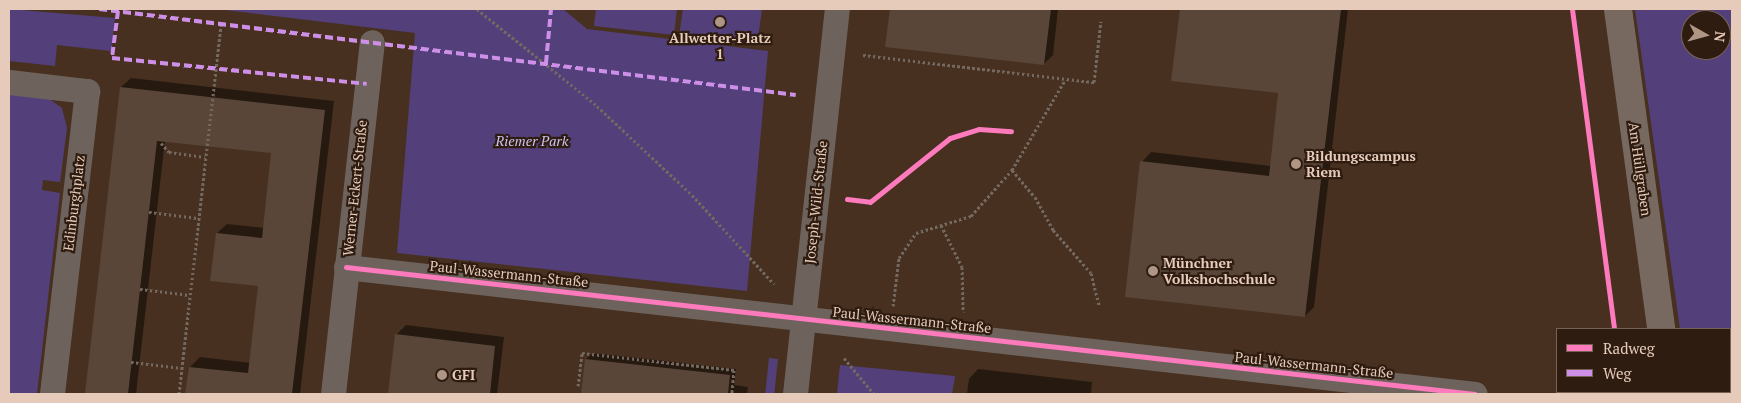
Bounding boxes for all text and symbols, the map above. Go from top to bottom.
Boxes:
north arrow [1681,10,1731,60]
marker: Allwetter-Platz 1 [714,16,726,28]
place label: Allwetter-Platz 1 [669,30,771,62]
text: N [1710,30,1730,43]
street label: Werner-Eckert-Straße [340,119,370,257]
street label: Am Hüllgraben [1625,121,1655,217]
park label: Riemer Park [496,133,568,149]
street label: Joseph-Wild-Straße [801,140,831,264]
place label: Bildungscampus Riem [1306,148,1416,180]
street label: Edinburghplatz [60,154,88,252]
marker: Bildungscampus Riem [1290,158,1302,170]
place label: Münchner Volkshochschule [1163,255,1275,288]
street label: Paul-Wassermann-Straße [429,257,589,291]
marker: Münchner Volkshochschule [1147,265,1159,277]
street label: Paul-Wassermann-Straße [832,303,992,337]
legend [1556,328,1731,393]
text: Radweg [1603,338,1655,358]
street label: Paul-Wassermann-Straße [1234,348,1394,382]
text: Weg [1603,363,1631,383]
place label: GFI [452,367,475,383]
marker: GFI [436,369,448,381]

